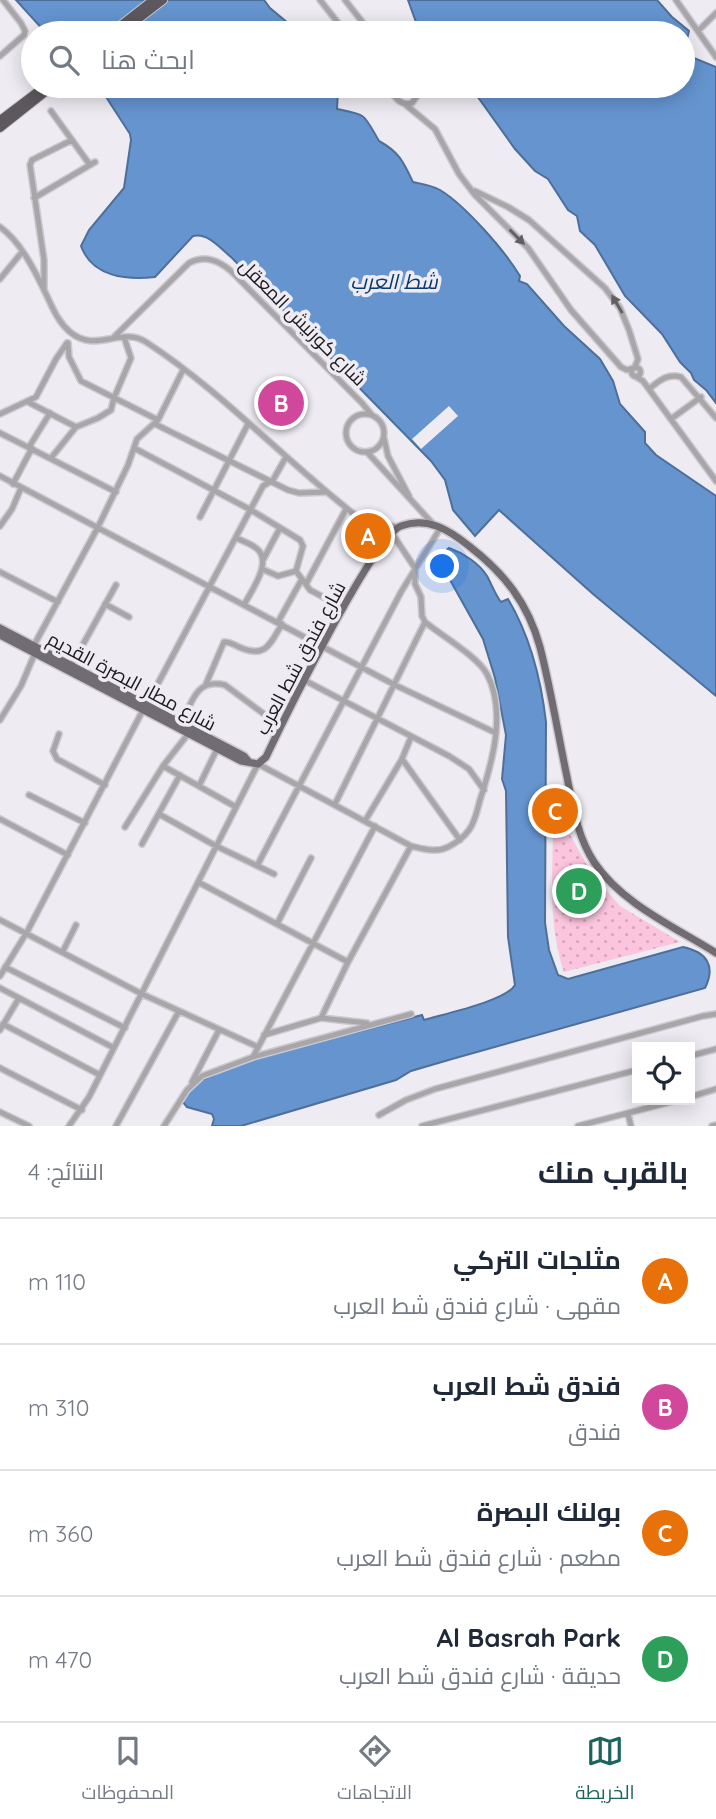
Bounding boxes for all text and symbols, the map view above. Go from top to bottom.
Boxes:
search box [21,21,695,98]
icon: search [45,41,83,79]
text: ابحث هنا [101,43,195,76]
one-way arrow [508,228,525,245]
street label: شارع كورنيش المعقل [233,253,372,392]
water label: شط العرب [350,268,438,294]
one-way arrow [611,295,623,314]
pin: B [258,377,304,429]
pin: A [345,510,391,562]
your location [425,549,459,583]
street label: شارع فندق شط العرب [249,577,352,740]
street label: شارع مطار البصرة القديم [42,626,221,737]
pin: C [532,785,578,837]
pin: D [556,865,602,917]
map controls [632,1042,695,1105]
button: locate [632,1042,695,1105]
text: بالقرب منك [538,1153,688,1191]
text: النتائج: 4 [28,1157,104,1186]
text: مثلجات التركي [453,1243,621,1276]
text: 110 m [28,1267,86,1296]
text: A [658,1267,672,1296]
text: مقهى · شارع فندق شط العرب [333,1291,621,1320]
text: فندق شط العرب [433,1369,621,1402]
text: 310 m [28,1393,90,1422]
text: B [657,1393,673,1422]
text: فندق [568,1417,621,1446]
text: بولنك البصرة [477,1495,621,1528]
text: 360 m [28,1519,93,1548]
text: C [658,1519,672,1548]
text: مطعم · شارع فندق شط العرب [336,1543,621,1572]
text: Al Basrah Park [436,1621,621,1654]
text: 470 m [28,1645,92,1674]
text: D [657,1645,673,1674]
text: حديقة · شارع فندق شط العرب [339,1661,621,1690]
tab: المحفوظات [82,1732,174,1810]
tab: الاتجاهات [337,1732,412,1810]
tab: الخريطة [575,1732,635,1810]

